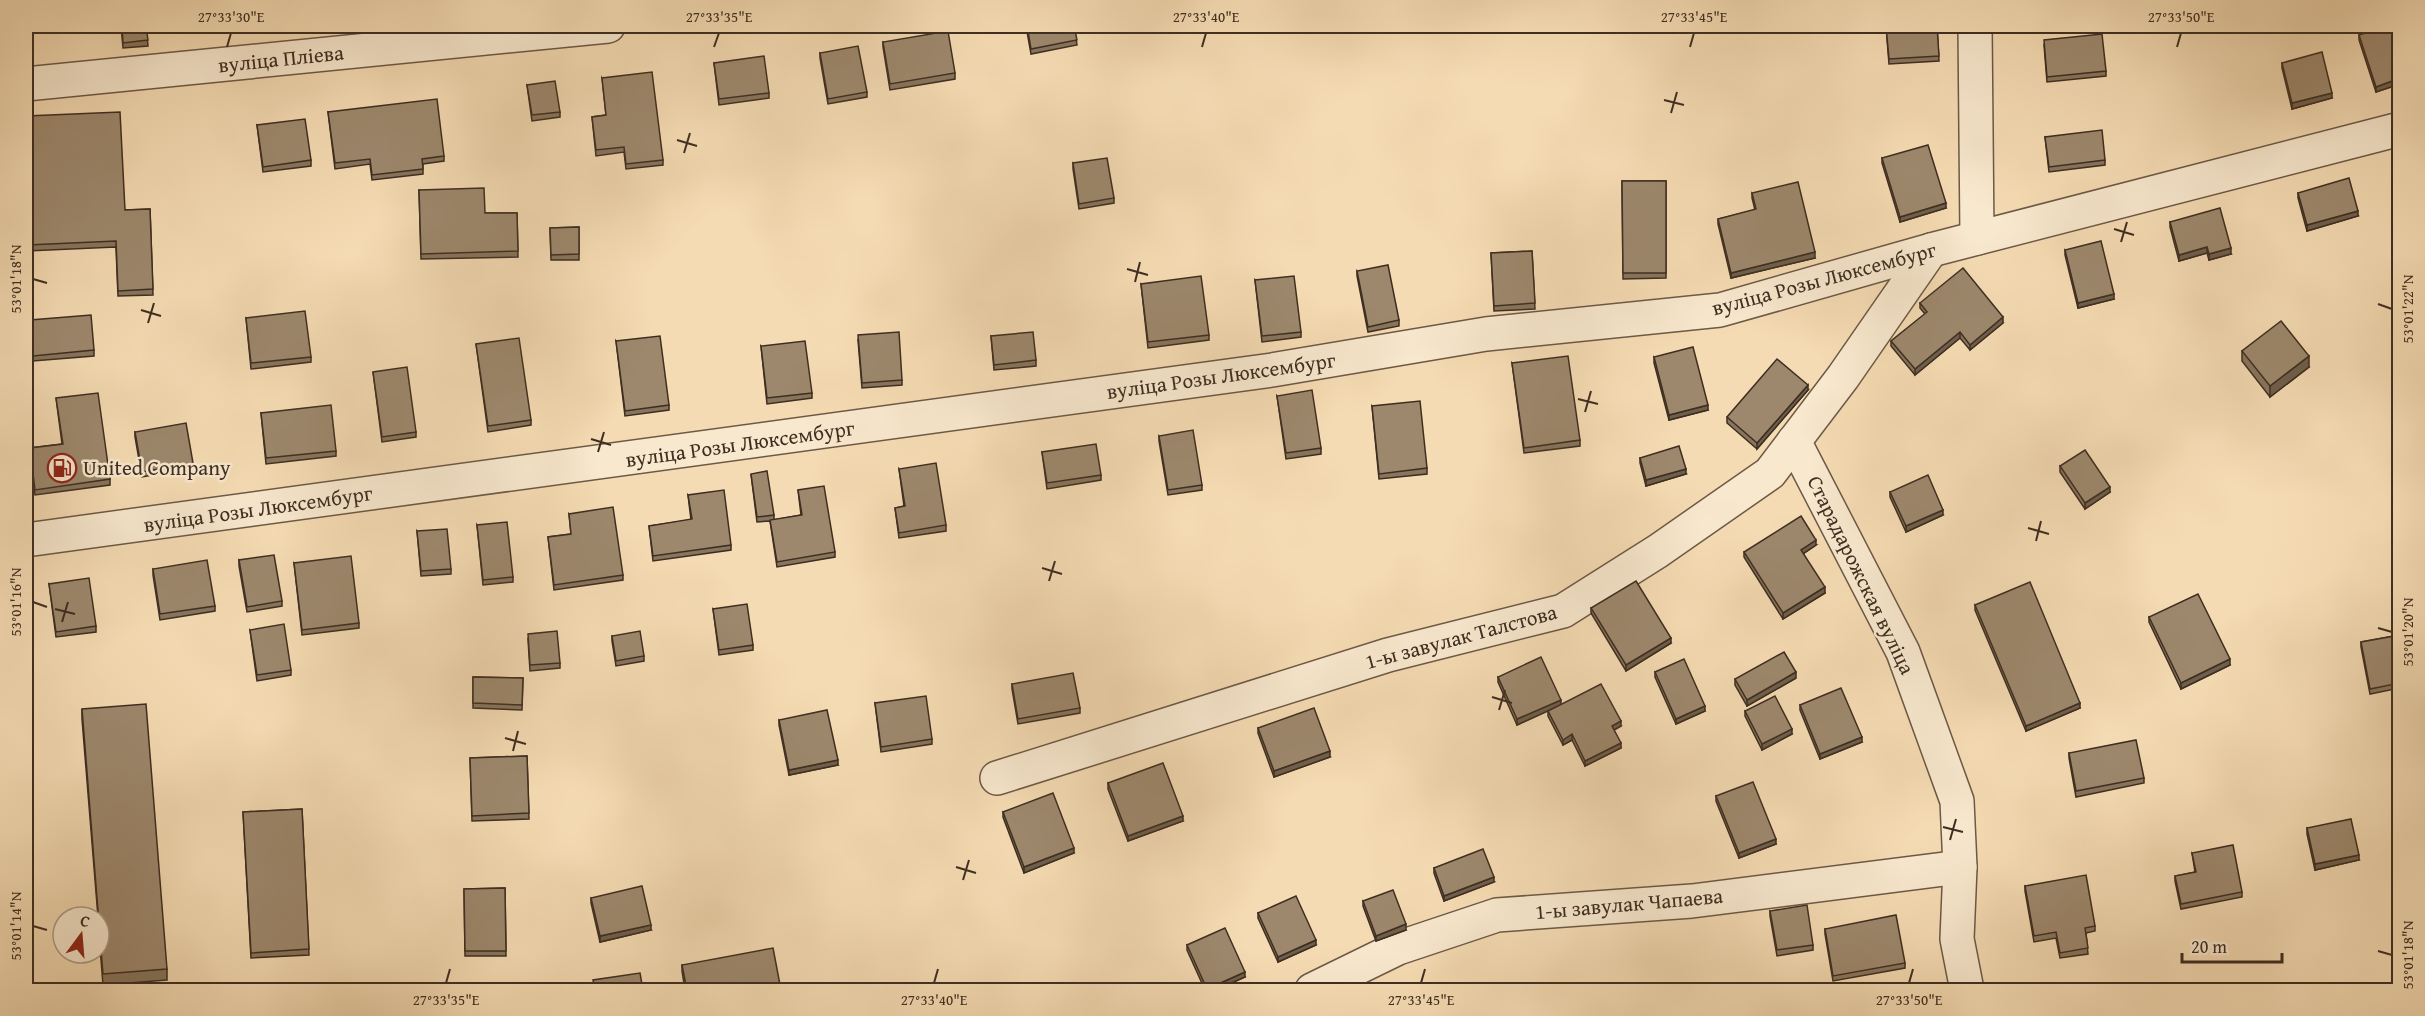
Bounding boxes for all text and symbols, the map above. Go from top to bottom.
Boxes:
text: 27°33'30"E [198,6,265,27]
text: 27°33'35"E [686,6,753,27]
text: 27°33'40"E [1173,6,1240,27]
text: 27°33'45"E [1661,6,1728,27]
text: 27°33'50"E [2148,6,2215,27]
street label: вуліца Пліева [217,36,345,81]
street label: вуліца Розы Люксембург [1708,234,1939,323]
text: 53°01'18"N [5,244,26,313]
text: 53°01'22"N [2397,274,2418,343]
street label: вуліца Розы Люксембург [1105,344,1337,407]
street label: вуліца Розы Люксембург [624,412,856,475]
fuel station icon: United Company [46,452,78,484]
place label: United Company [83,452,231,483]
street label: Старадарожская вуліца [1800,470,1923,679]
street label: вуліца Розы Люксембург [142,477,374,540]
text: 53°01'16"N [5,567,26,636]
street label: 1-ы завулак Талстова [1361,596,1560,677]
text: 53°01'20"N [2397,597,2418,666]
street label: 1-ы завулак Чапаева [1534,880,1724,927]
text: 53°01'14"N [5,891,26,960]
north arrow [51,905,111,965]
text: С [77,908,93,933]
text: 53°01'18"N [2397,920,2418,989]
scale bar [2182,926,2282,964]
text: 20 m [2191,933,2227,960]
text: 27°33'35"E [413,989,480,1010]
text: 27°33'40"E [901,989,968,1010]
text: 27°33'45"E [1388,989,1455,1010]
text: 27°33'50"E [1876,989,1943,1010]

